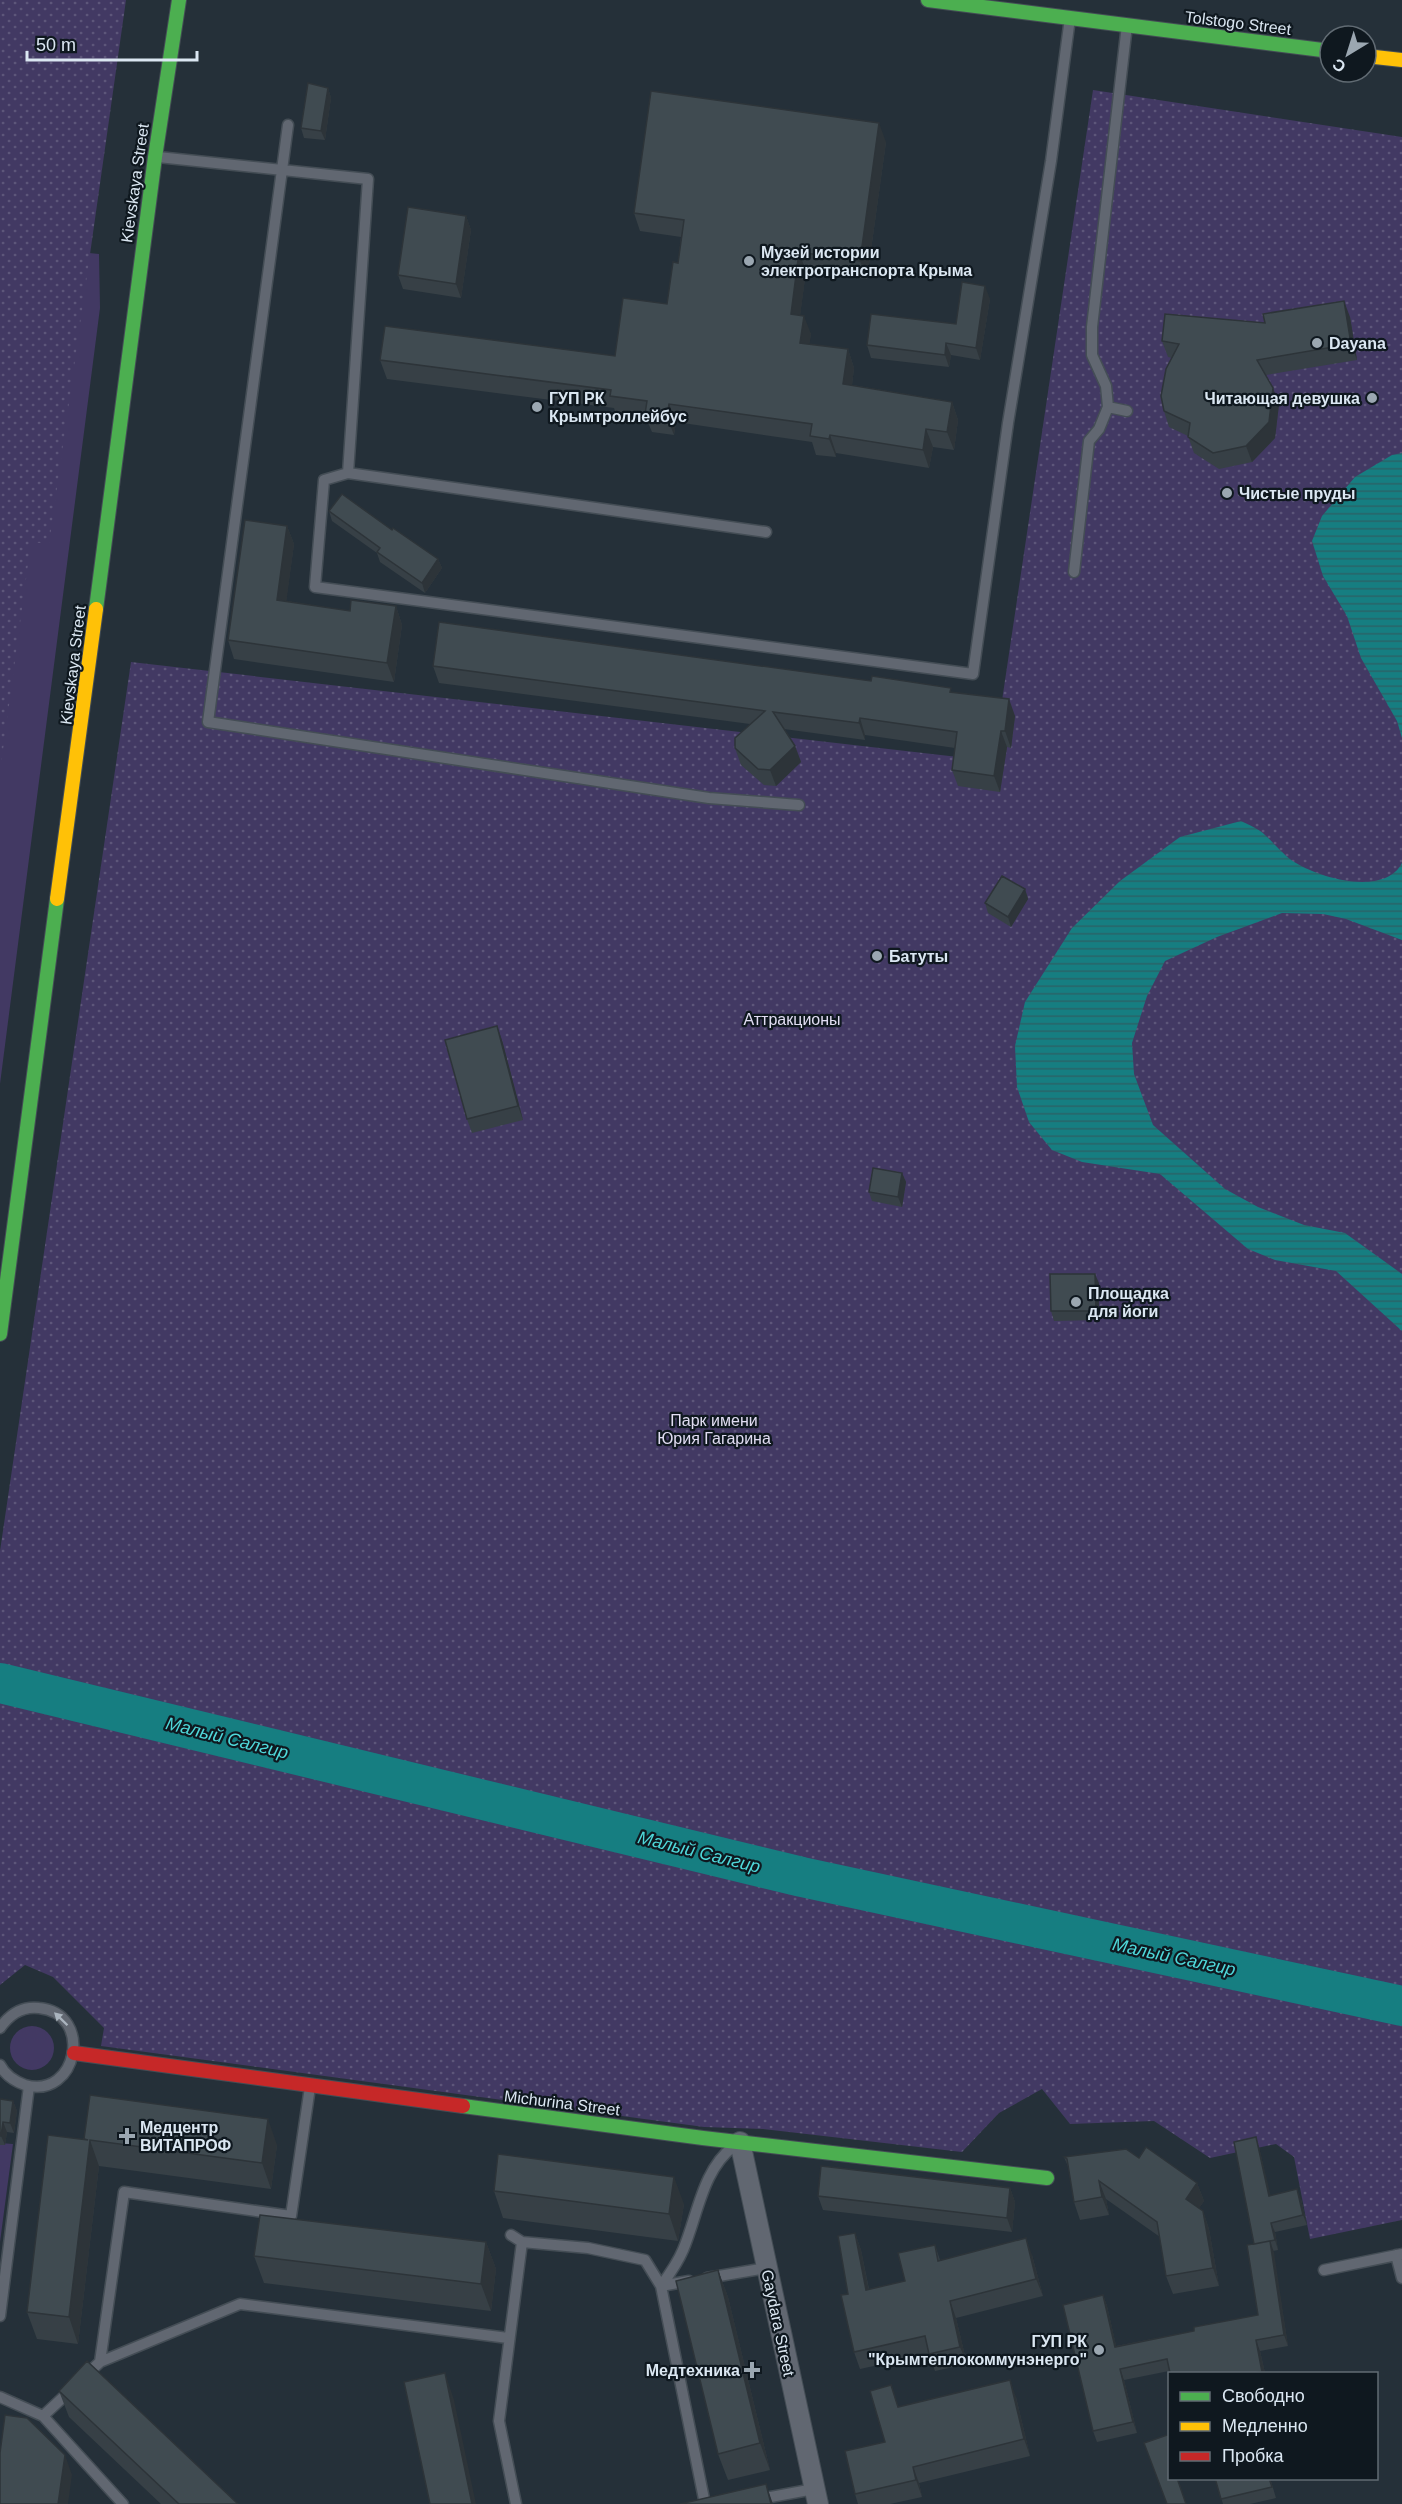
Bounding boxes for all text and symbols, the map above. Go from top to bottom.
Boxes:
street label: Tolstogo Street [1184,8,1293,38]
scale bar [27,24,196,62]
north arrow [1318,24,1378,84]
text: 50 m [36,35,76,55]
text: С [1329,55,1349,76]
street label: Kievskaya Street [118,122,152,244]
place label: Музей истории электротранспорта Крыма [761,244,972,279]
marker: Музей истории электротранспорта Крыма [742,254,756,268]
place label: Dayana [1329,335,1386,352]
marker: Dayana [1310,336,1324,350]
place label: ГУП РК Крымтроллейбус [549,390,687,425]
place label: Читающая девушка [1205,390,1360,407]
marker: Читающая девушка [1365,391,1379,405]
marker: ГУП РК Крымтроллейбус [530,400,544,414]
place label: Чистые пруды [1239,485,1355,502]
marker: Чистые пруды [1220,486,1234,500]
street label: Kievskaya Street [57,604,89,726]
place label: Батуты [889,948,948,965]
marker: Батуты [870,949,884,963]
park label: Аттракционы [743,1011,841,1028]
place label: Площадка для йоги [1088,1285,1169,1320]
marker: Площадка для йоги [1069,1295,1083,1309]
park label: Парк имени Юрия Гагарина [657,1412,771,1447]
water label: Малый Салгир [164,1713,290,1763]
water label: Малый Салгир [636,1827,762,1877]
water label: Малый Салгир [1111,1934,1237,1980]
one-way arrow [55,2013,69,2027]
street label: Michurina Street [503,2087,621,2119]
place label: Медцентр ВИТАПРОФ [140,2119,232,2154]
marker: Медцентр ВИТАПРОФ [118,2127,136,2145]
street label: Gaydara Street [758,2268,798,2378]
place label: ГУП РК "Крымтеплокоммунэнерго" [868,2333,1087,2368]
marker: ГУП РК "Крымтеплокоммунэнерго" [1092,2343,1106,2357]
place label: Медтехника [646,2362,740,2379]
marker: Медтехника [745,2363,759,2377]
legend [1168,2372,1378,2480]
text: Свободно [1222,2386,1305,2406]
text: Медленно [1222,2416,1308,2436]
text: Пробка [1222,2446,1285,2466]

